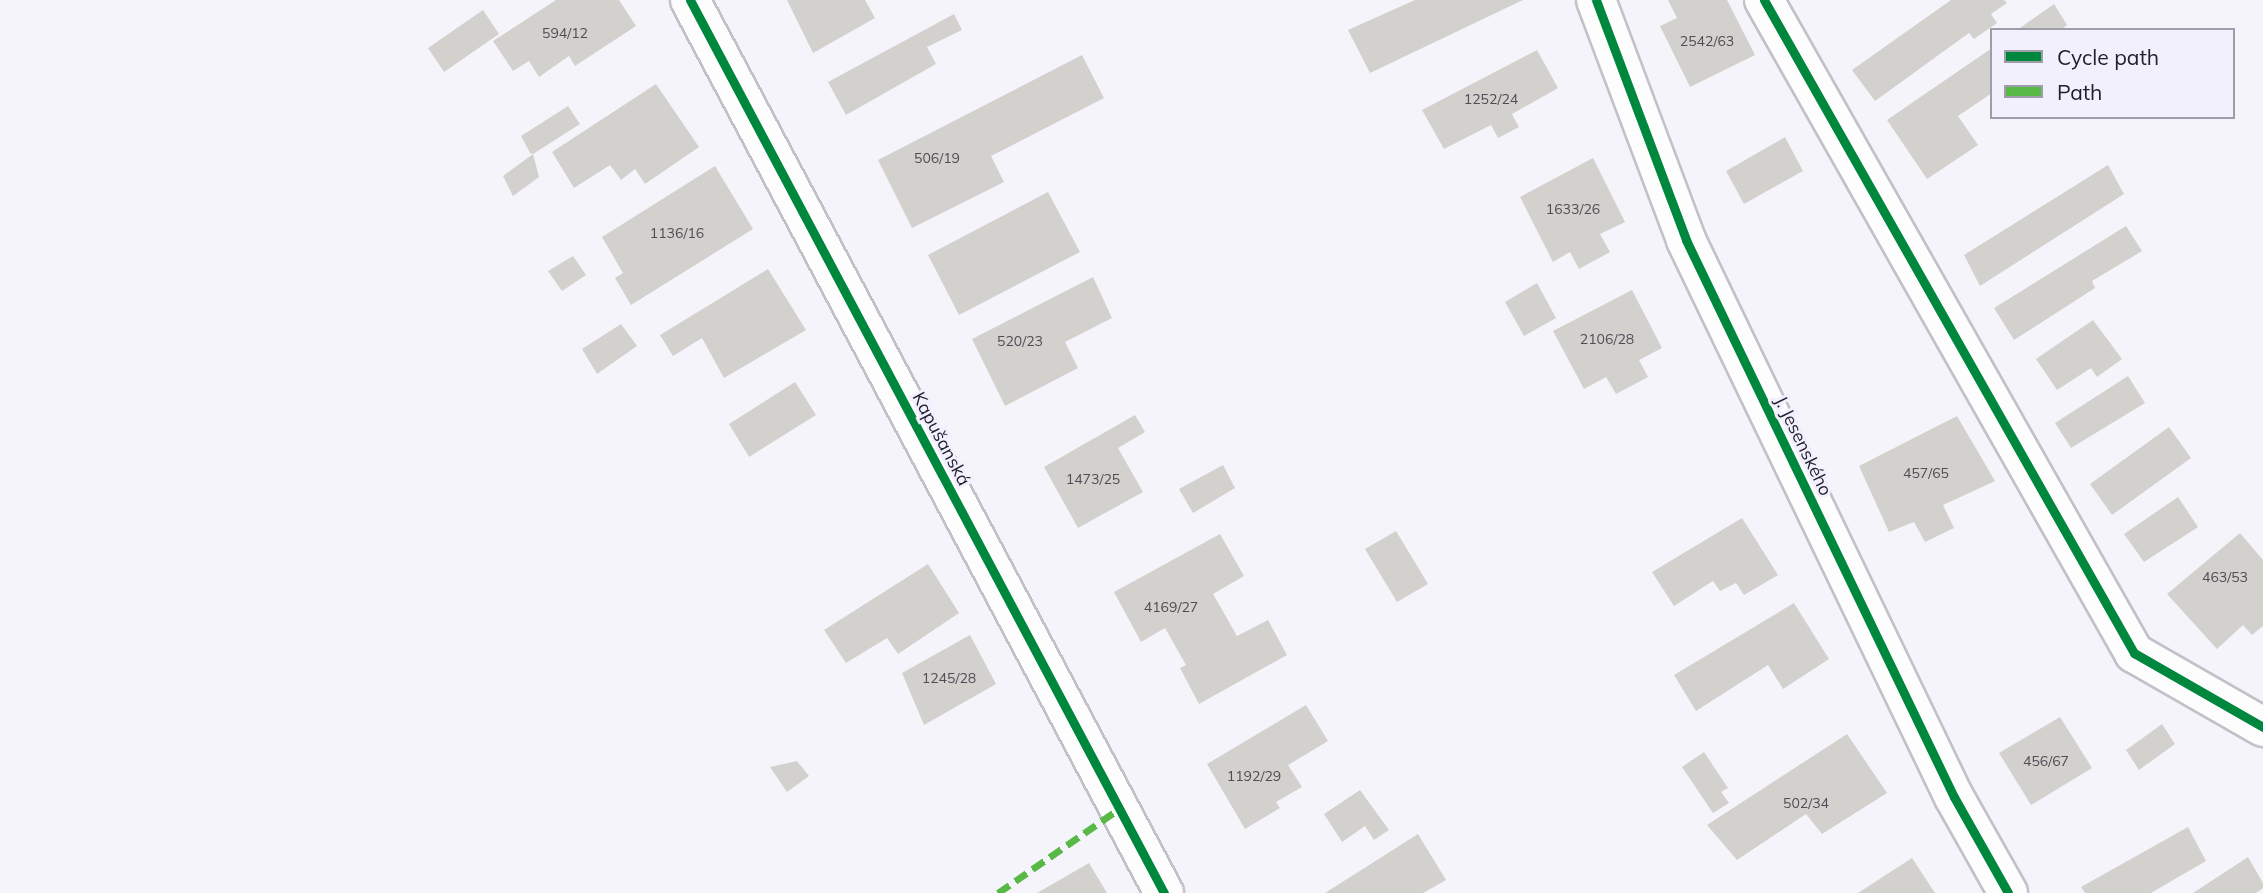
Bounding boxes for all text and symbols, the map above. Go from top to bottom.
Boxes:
house number: 594/12 [542,25,588,41]
legend [1990,28,2235,119]
house number: 2542/63 [1680,33,1734,49]
text: Cycle path [2057,44,2159,70]
text: Path [2057,79,2102,105]
house number: 1252/24 [1464,91,1518,107]
house number: 506/19 [914,150,960,166]
house number: 1633/26 [1546,201,1600,217]
house number: 1136/16 [650,225,704,241]
house number: 2106/28 [1580,331,1634,347]
house number: 520/23 [997,333,1043,349]
street label: Kapušanská [907,389,975,489]
street label: J. Jesenského [1770,393,1836,499]
house number: 457/65 [1903,465,1949,481]
house number: 1473/25 [1066,471,1120,487]
house number: 463/53 [2202,569,2248,585]
house number: 4169/27 [1144,599,1198,615]
house number: 1245/28 [922,670,976,686]
house number: 456/67 [2023,753,2069,769]
house number: 1192/29 [1227,768,1281,784]
house number: 502/34 [1783,795,1829,811]

